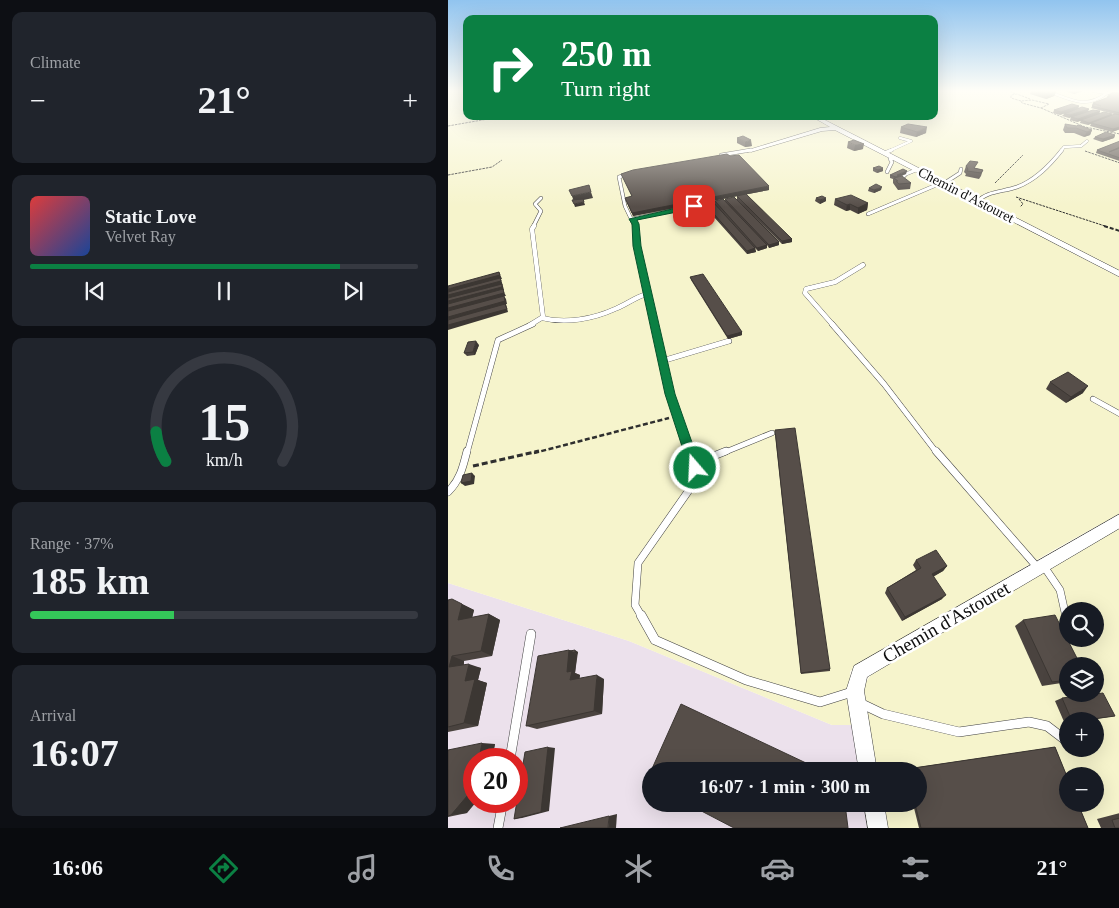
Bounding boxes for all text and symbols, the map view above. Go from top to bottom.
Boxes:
icon: right [478,35,543,100]
text: 250 m [561,35,651,74]
text: Climate [30,54,81,71]
text: Turn right [561,76,650,101]
text: 21° [197,79,251,121]
text: − [30,85,46,116]
text: + [402,85,418,116]
street label: Chemin d'Astouret [916,164,1017,226]
pin [673,185,715,227]
icon: arrive [680,192,708,220]
text: Static Love [105,206,196,227]
text: Velvet Ray [105,228,176,245]
icon: previous [81,277,109,305]
icon: pause [210,277,238,305]
icon: next [339,277,367,305]
text: 15 [198,394,250,451]
position arrow [668,441,720,493]
text: km/h [206,450,242,470]
text: Range · 37% [30,535,114,552]
text: 185 km [30,560,149,602]
street label: Chemin d'Astouret [879,577,1014,667]
map controls [1059,602,1104,812]
button: search [1059,602,1104,647]
button: layers [1059,657,1104,702]
text: Arrival [30,707,76,724]
button: + [1059,712,1104,757]
text: 16:07 [30,732,119,774]
speed limit sign: 20 [463,748,528,813]
button: − [1059,767,1104,812]
text: 16:07 · 1 min · 300 m [699,776,870,797]
icon: directions [206,851,241,886]
icon: music [345,851,380,886]
icon: phone [483,851,518,886]
icon: climate [621,851,656,886]
icon: car [760,851,795,886]
icon: filters [898,851,933,886]
text: 16:06 [52,855,103,880]
text: 21° [1036,855,1067,880]

